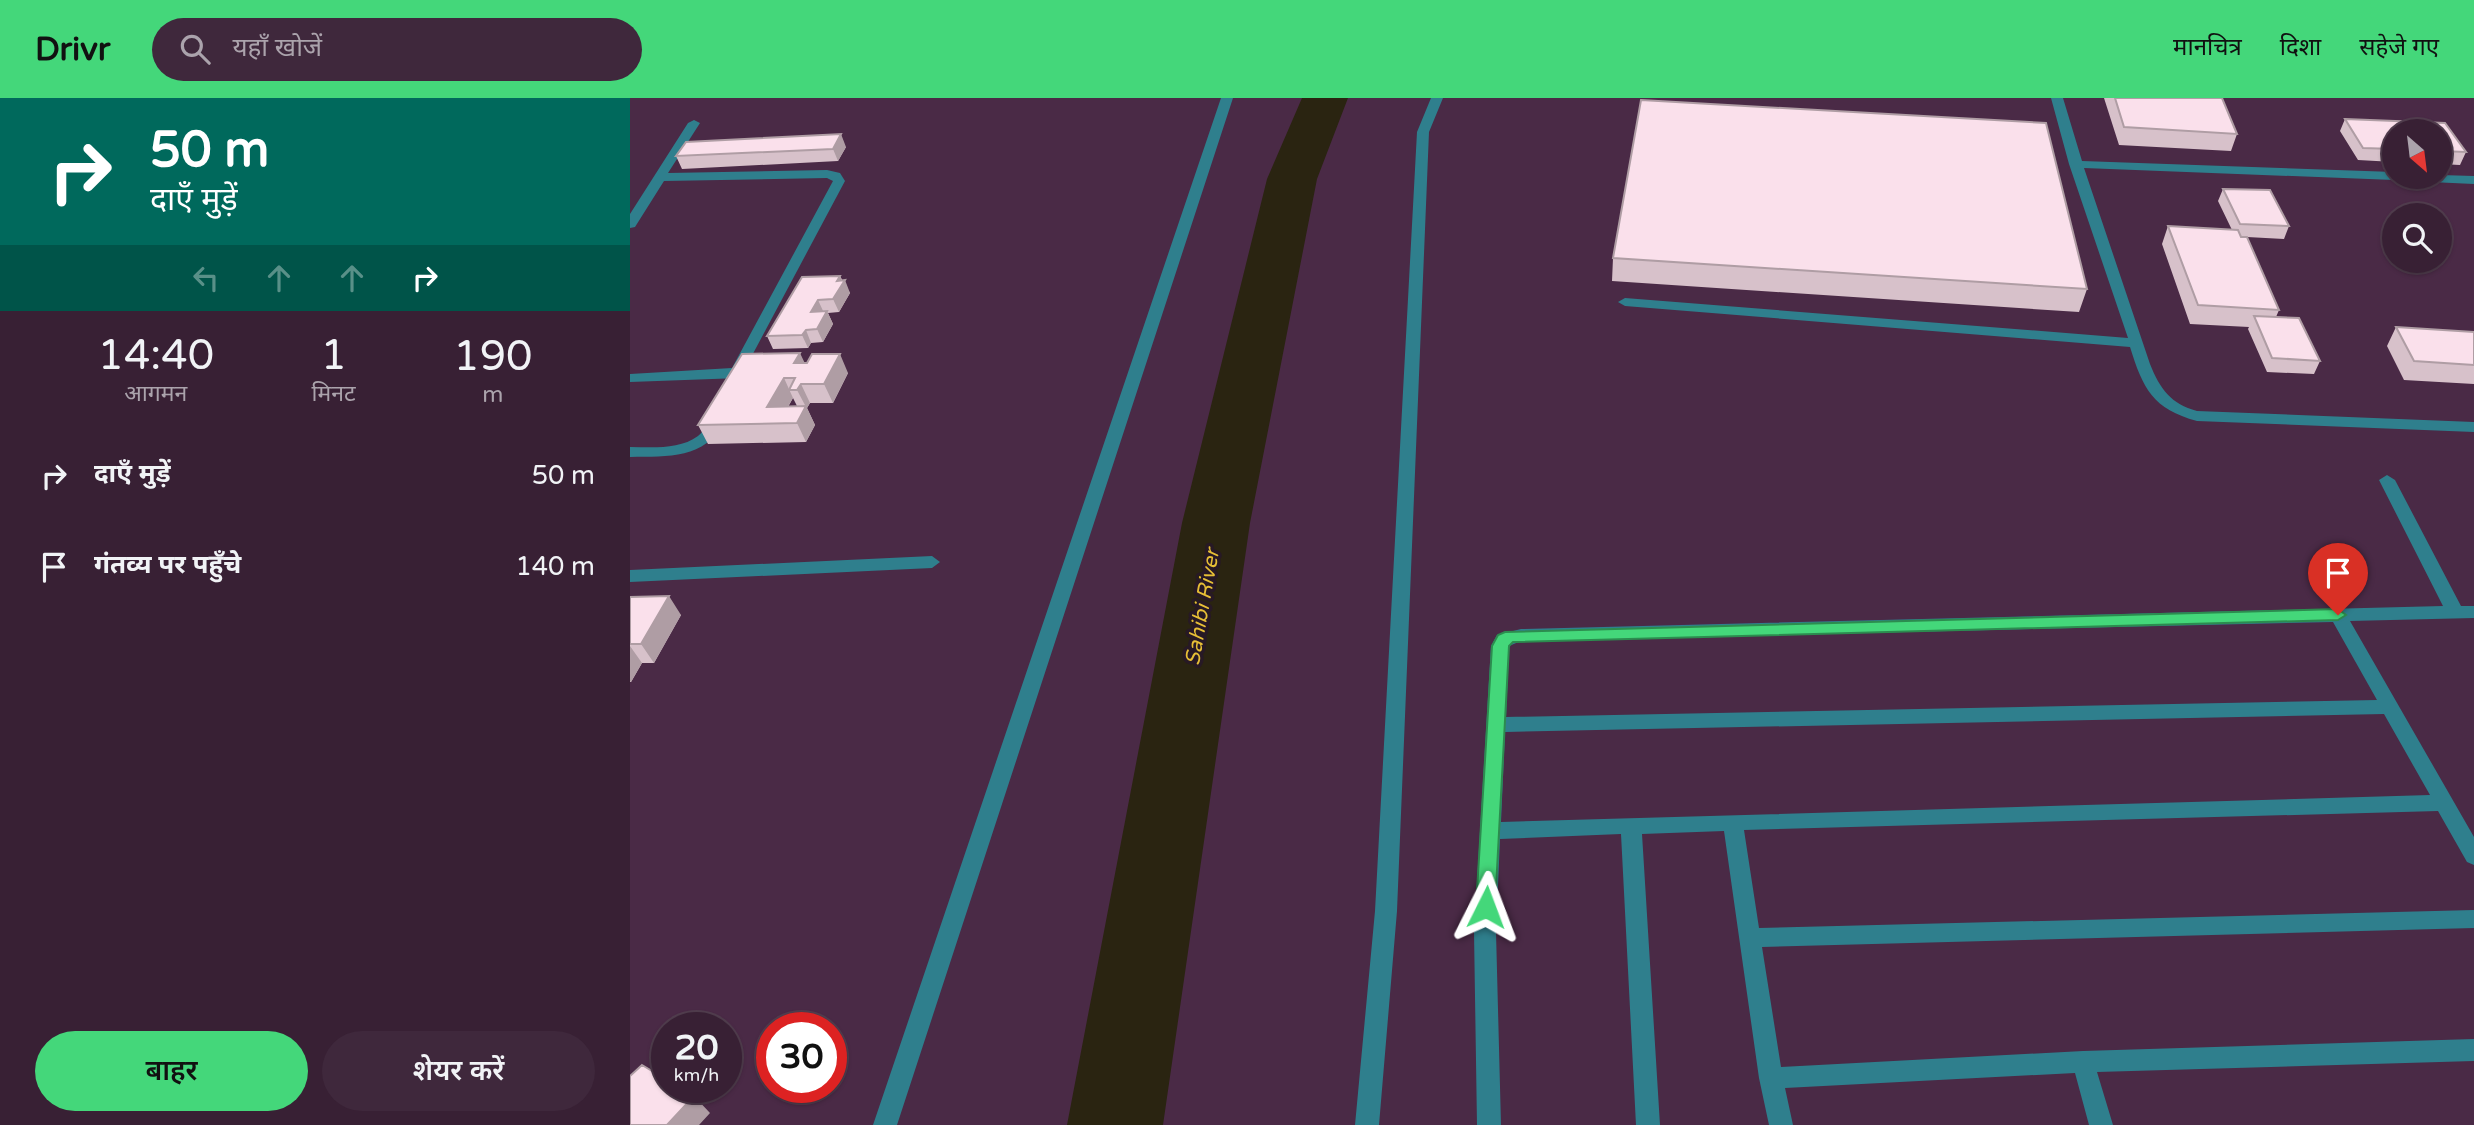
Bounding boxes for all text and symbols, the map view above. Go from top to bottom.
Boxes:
search box [152,18,642,81]
text: Drivr [35,30,110,69]
icon: search [176,30,214,68]
text: यहाँ खोजें [232,32,322,63]
text: मानचित्र [2173,33,2242,62]
text: दिशा [2280,33,2321,62]
text: सहेजे गए [2359,33,2439,62]
north arrow [2382,119,2452,189]
map controls [2382,119,2452,273]
text: 50 m [150,121,269,180]
icon: right [35,126,126,217]
text: दाएँ मुड़ें [150,181,238,219]
button: search [2382,203,2452,273]
icon: left [187,259,225,297]
icon: ahead [260,259,298,297]
icon: ahead [333,259,371,297]
icon: right [406,259,444,297]
text: 14:40 [98,330,214,381]
text: 1 [320,330,347,381]
text: 190 [453,331,532,382]
text: आगमन [124,380,187,408]
text: मिनट [312,380,356,408]
text: m [482,381,503,409]
icon: right [35,457,73,495]
text: दाएँ मुड़ें [94,458,171,489]
text: 50 m [532,460,595,491]
pin [2308,543,2368,615]
water label: Sahibi River [1180,544,1226,667]
icon: arrive [35,548,73,586]
text: गंतव्य पर पहुँचे [94,549,241,580]
text: 140 m [515,551,595,582]
icon: arrive [2319,554,2357,592]
position arrow [1449,870,1523,944]
speed limit sign: 30 [756,1012,847,1103]
text: 20 [675,1027,718,1069]
button: बाहर [35,1031,308,1111]
button: शेयर करें [322,1031,595,1111]
text: km/h [674,1064,719,1086]

